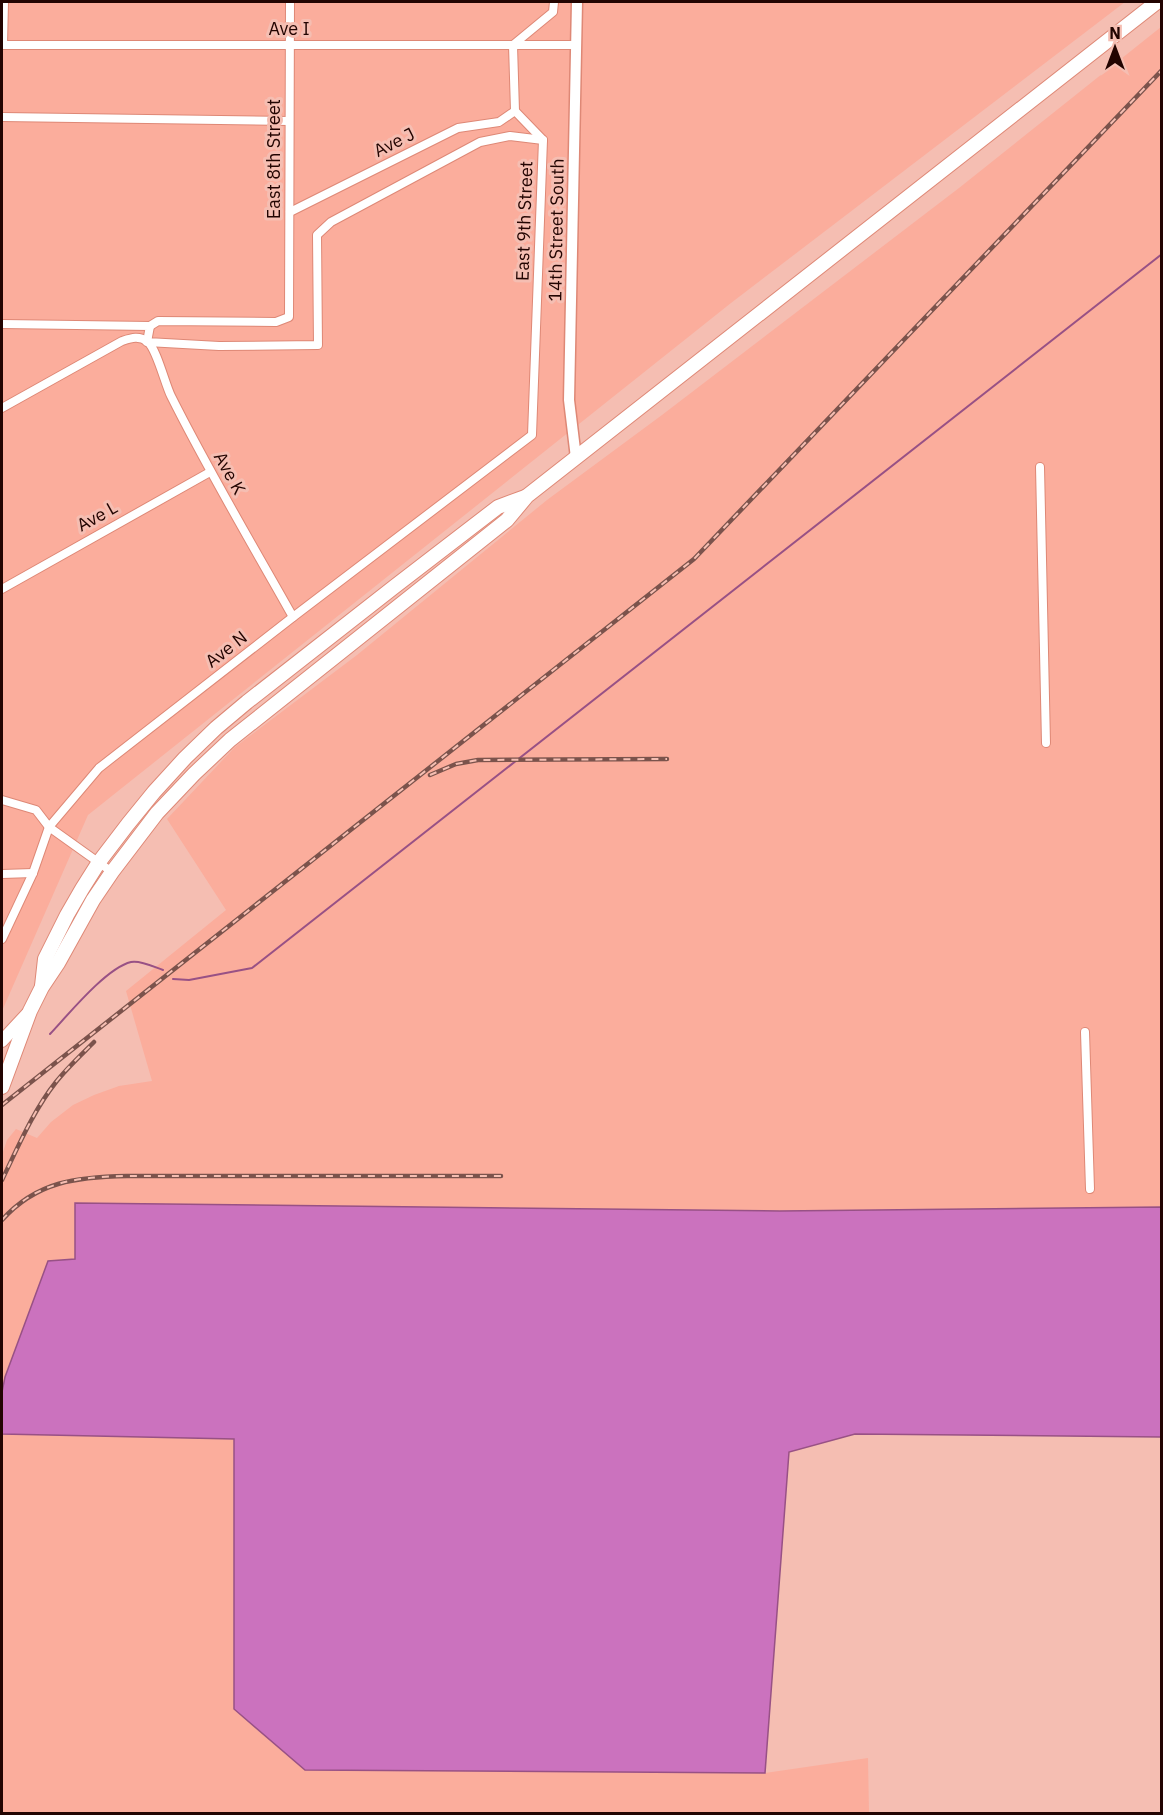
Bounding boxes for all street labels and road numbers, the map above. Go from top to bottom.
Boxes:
street label: Ave I [268,17,310,40]
street label: East 8th Street [262,99,285,219]
street label: Ave J [370,122,418,162]
street label: 14th Street South [543,158,569,302]
street label: East 9th Street [510,160,538,282]
street label: Ave K [209,448,251,499]
street label: Ave L [73,496,121,536]
street label: Ave N [201,626,251,672]

